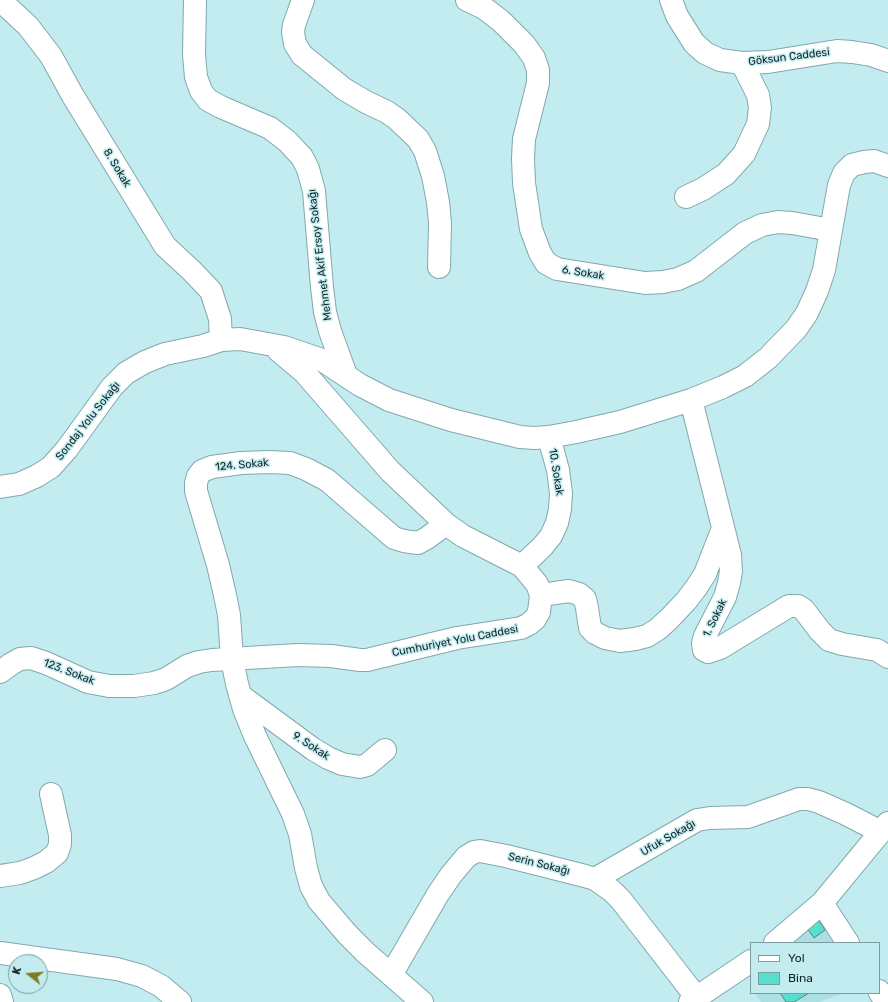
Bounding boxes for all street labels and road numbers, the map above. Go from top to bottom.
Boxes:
street label: Göksun Caddesi [748,45,830,69]
street label: 8. Sokak [100,146,134,190]
street label: Mehmet Akif Ersoy Sokağı [305,188,335,322]
street label: 6. Sokak [561,263,605,283]
street label: Sondaj Yolu Sokağı [53,379,123,463]
street label: 10. Sokak [546,448,566,496]
street label: 124. Sokak [215,456,269,474]
street label: 1. Sokak [700,597,730,639]
street label: Cumhuriyet Yolu Caddesi [391,622,519,660]
street label: 123. Sokak [42,656,96,688]
street label: 9. Sokak [290,729,332,763]
street label: Ufuk Sokağı [638,817,698,859]
street label: Serin Sokağı [507,850,571,878]

